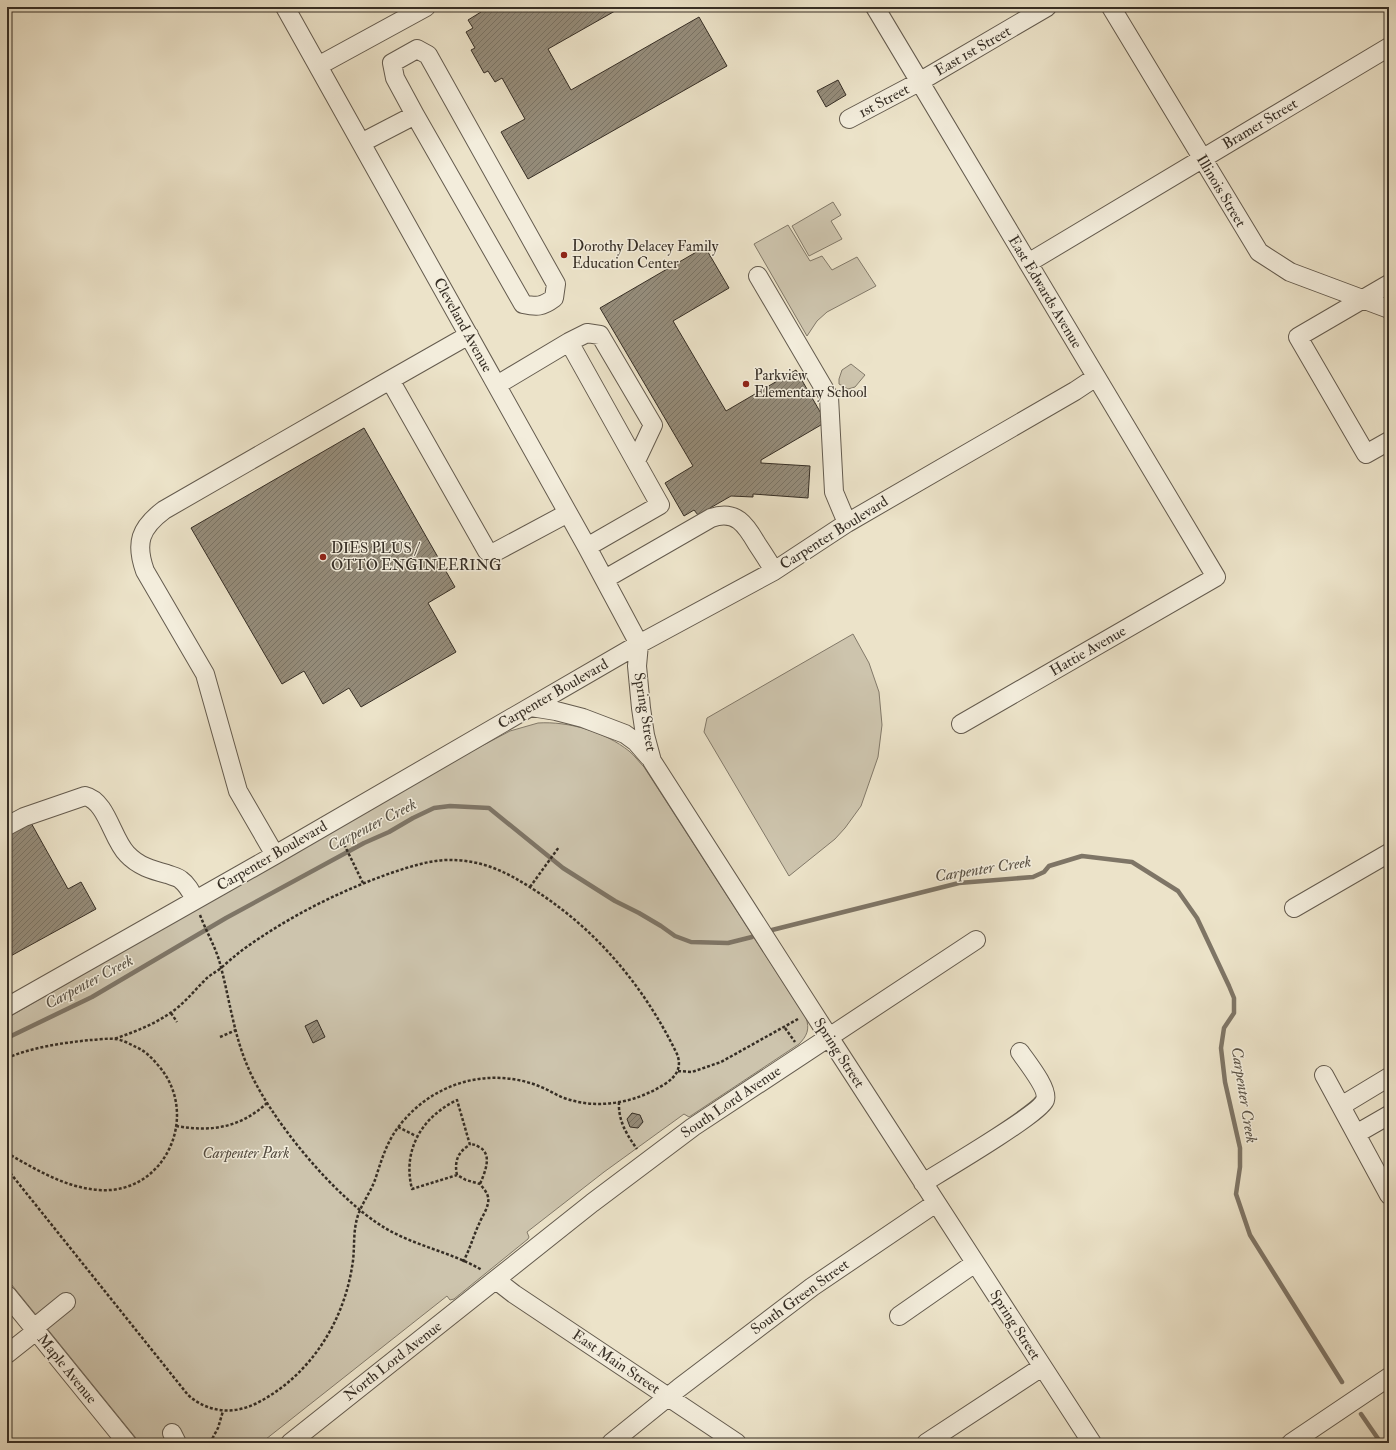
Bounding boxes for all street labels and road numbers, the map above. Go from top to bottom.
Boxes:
street label: East 1st Street [932,22,1015,80]
street label: 1st Street [855,80,913,122]
street label: Bramer Street [1219,94,1301,154]
street label: Illinois Street [1192,151,1250,231]
street label: East Edwards Avenue [1004,232,1086,352]
street label: Cleveland Avenue [429,274,497,376]
street label: Carpenter Boulevard [776,492,893,575]
street label: Hattie Avenue [1046,622,1130,680]
street label: Carpenter Boulevard [494,654,613,734]
street label: Spring Street [628,671,661,753]
street label: Carpenter Boulevard [213,816,332,896]
street label: Spring Street [808,1014,869,1092]
street label: South Lord Avenue [677,1061,785,1143]
street label: South Green Street [747,1255,853,1339]
street label: Spring Street [984,1286,1045,1364]
street label: North Lord Avenue [340,1317,446,1405]
street label: East Main Street [569,1326,664,1398]
street label: Maple Avenue [32,1330,101,1409]

